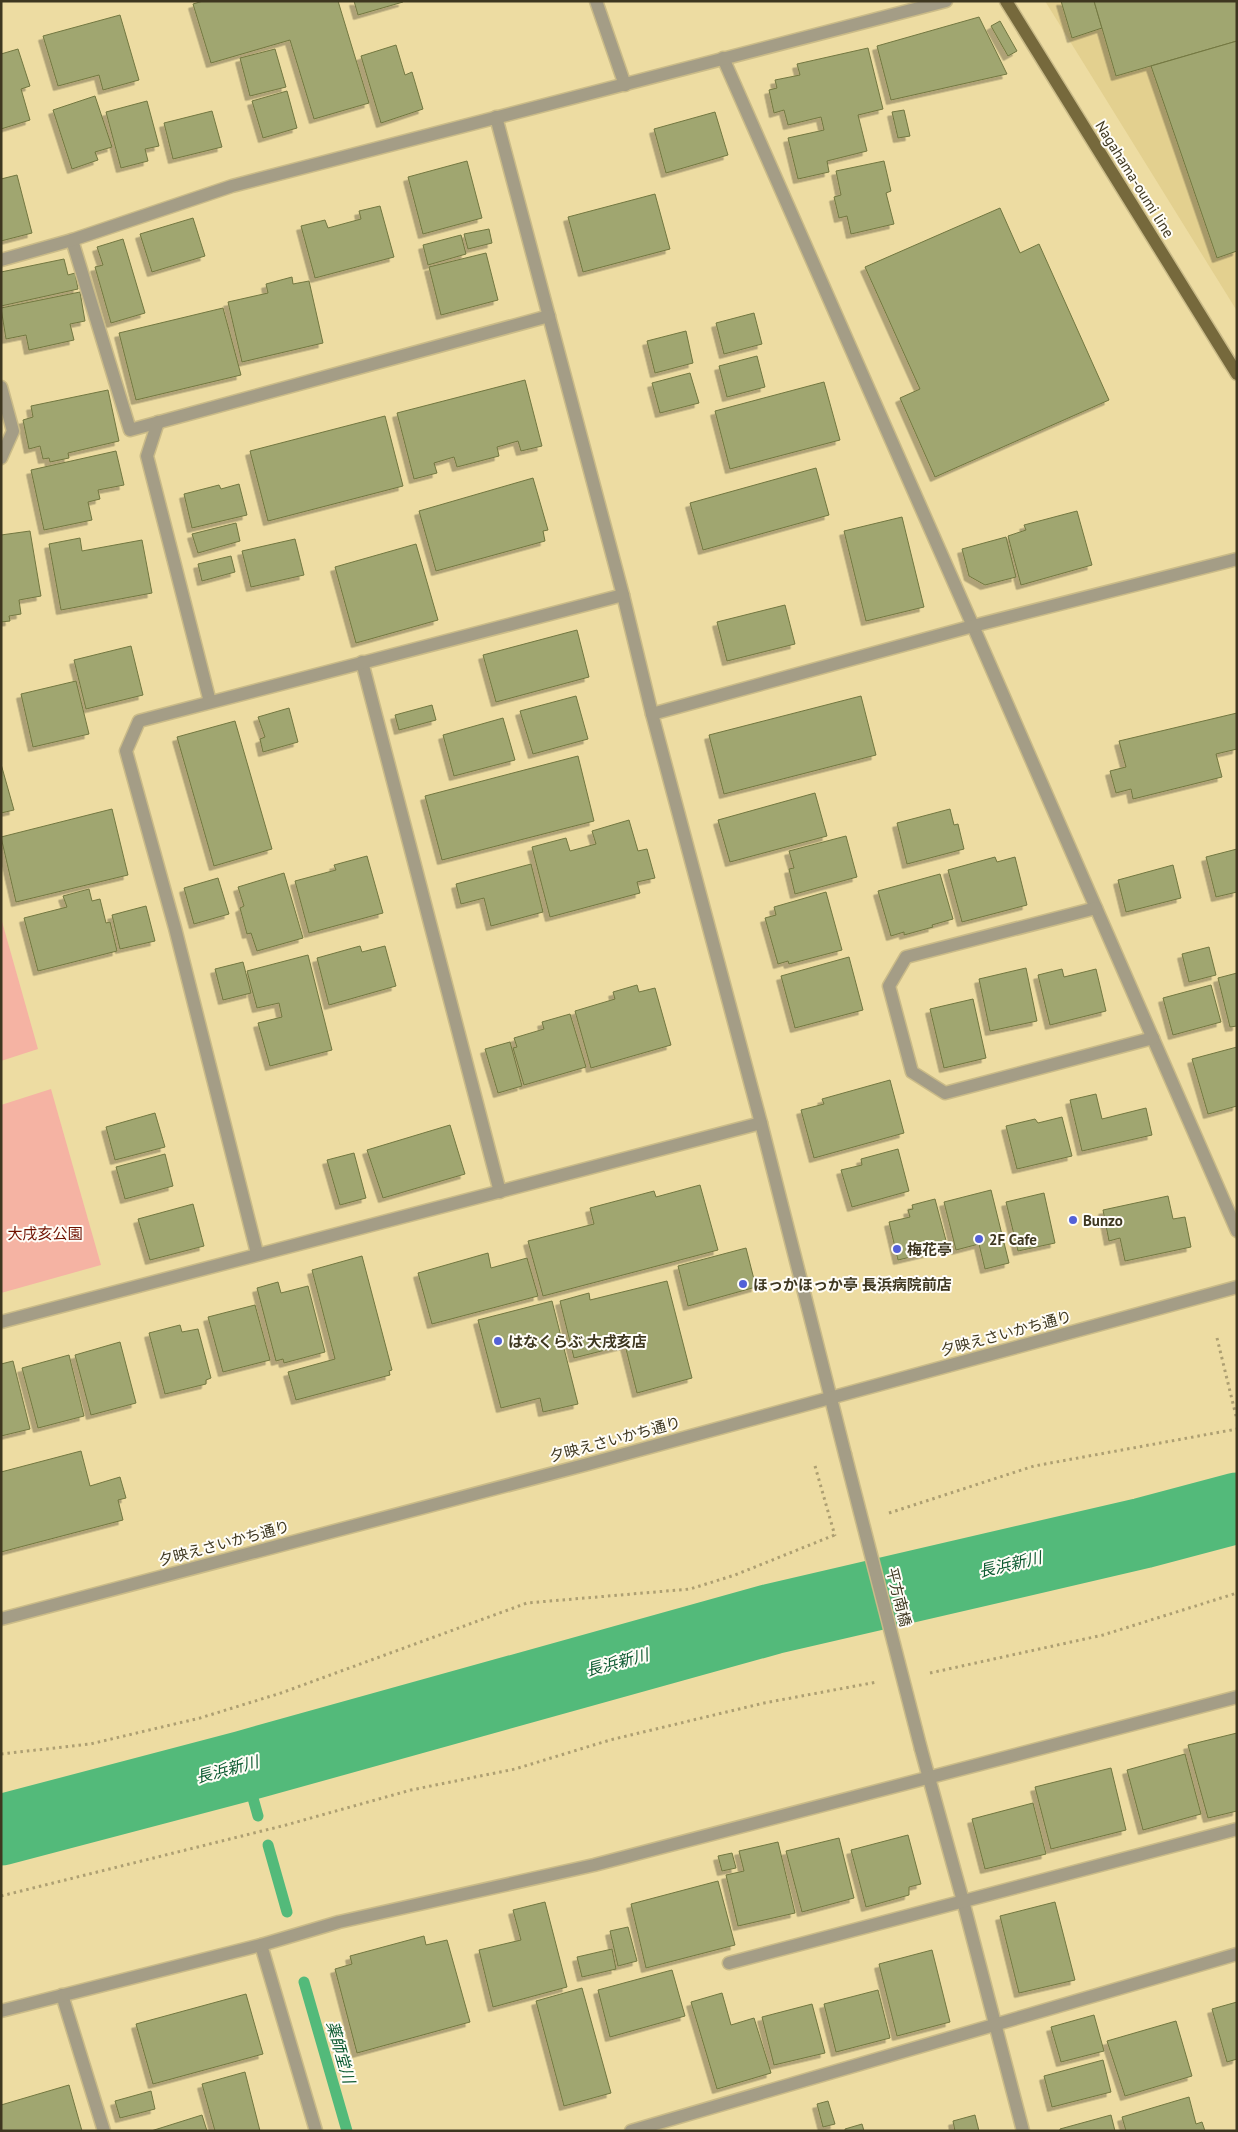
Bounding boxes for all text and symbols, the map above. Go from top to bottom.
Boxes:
street label: Nagahama-oumi line [1091,117,1179,241]
place label: Bunzo [1083,1211,1123,1230]
marker: Bunzo [1067,1214,1079,1226]
park label: 大戌亥公園 [7,1224,83,1243]
place label: 2F Cafe [989,1230,1037,1249]
marker: 2F Cafe [973,1233,985,1245]
place label: 梅花亭 [907,1240,952,1259]
marker: 梅花亭 [891,1243,903,1255]
place label: ほっかほっか亭 長浜病院前店 [753,1275,952,1294]
marker: ほっかほっか亭 長浜病院前店 [737,1278,749,1290]
street label: 夕映えさいかち通り [938,1306,1074,1360]
place label: はなくらぶ 大戌亥店 [508,1332,647,1351]
marker: はなくらぶ 大戌亥店 [492,1335,504,1347]
street label: 夕映えさいかち通り [547,1412,683,1466]
street label: 夕映えさいかち通り [156,1516,292,1570]
water label: 長浜新川 [977,1547,1045,1581]
street label: 平方南橋 [883,1566,915,1628]
water label: 長浜新川 [583,1644,652,1680]
water label: 長浜新川 [193,1751,262,1787]
water label: 薬師堂川 [323,2018,360,2087]

